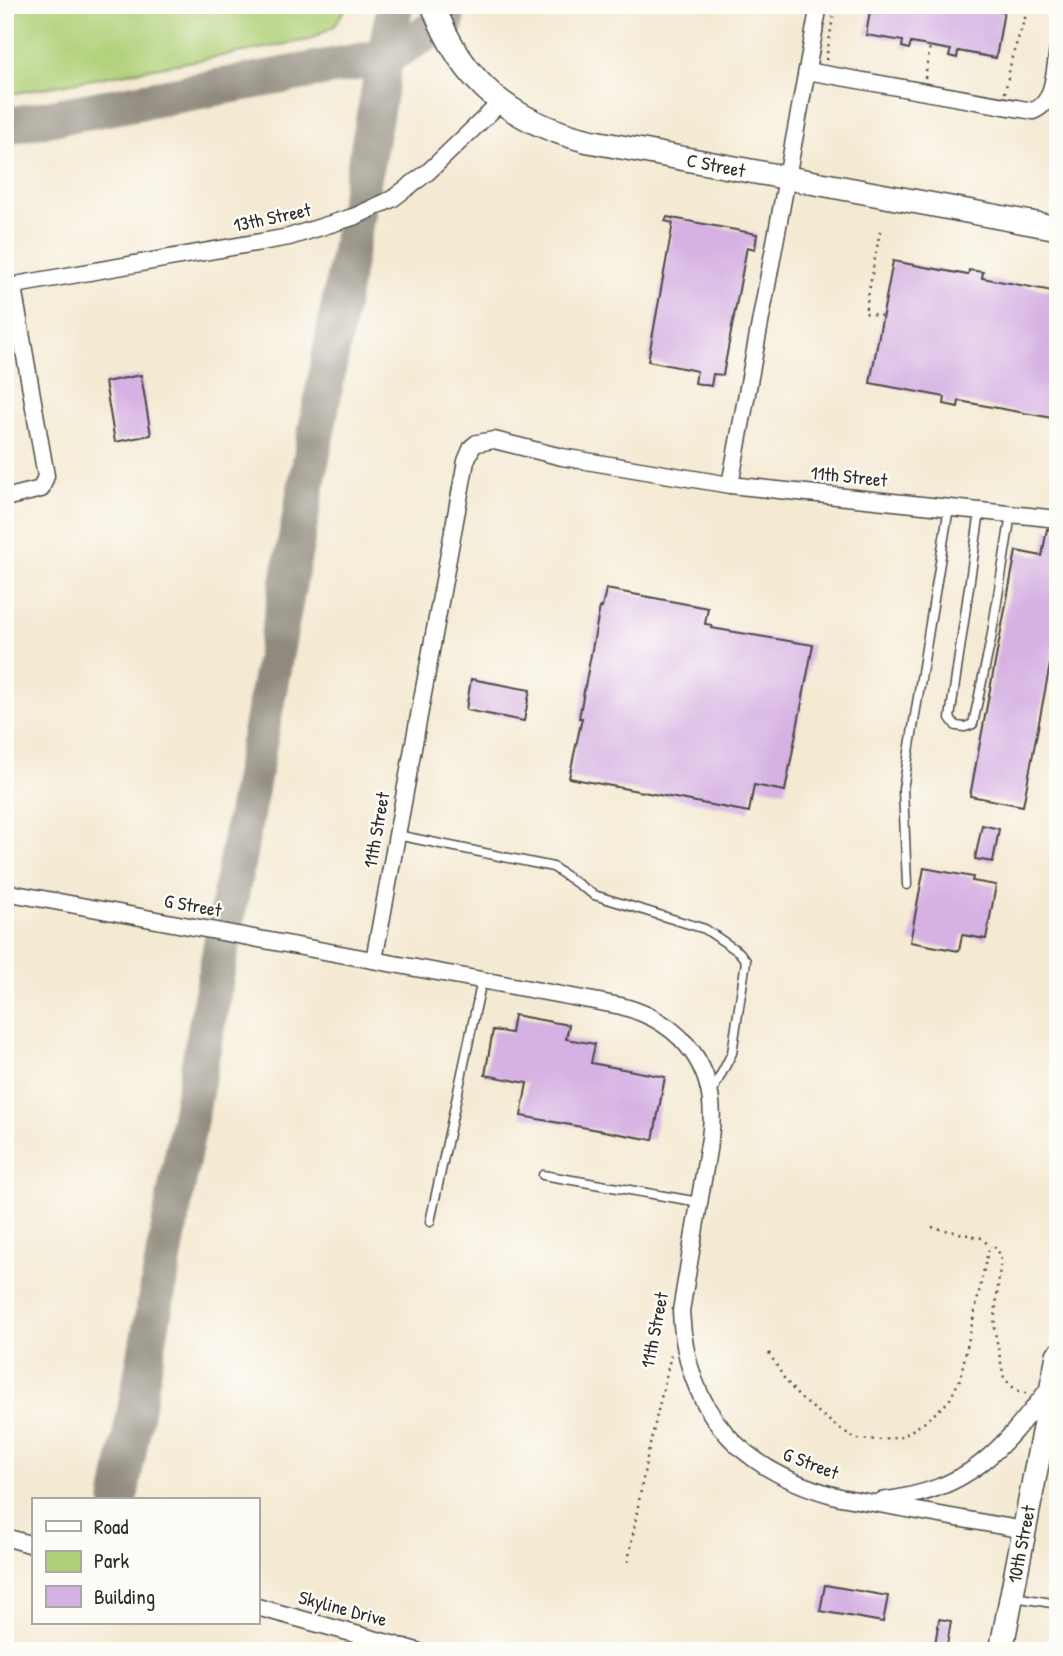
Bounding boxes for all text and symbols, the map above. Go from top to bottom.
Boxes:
street label: C Street [685,147,748,183]
street label: 13th Street [231,196,314,238]
street label: 11th Street [809,459,889,493]
street label: 11th Street [357,789,396,870]
street label: G Street [162,887,224,923]
street label: 11th Street [634,1289,674,1370]
street label: G Street [779,1441,843,1486]
legend [32,1498,259,1624]
street label: 10th Street [1001,1503,1041,1585]
text: Road [94,1512,128,1541]
text: Park [94,1546,129,1575]
text: Building [94,1582,155,1611]
street label: Skyline Drive [296,1584,390,1632]

